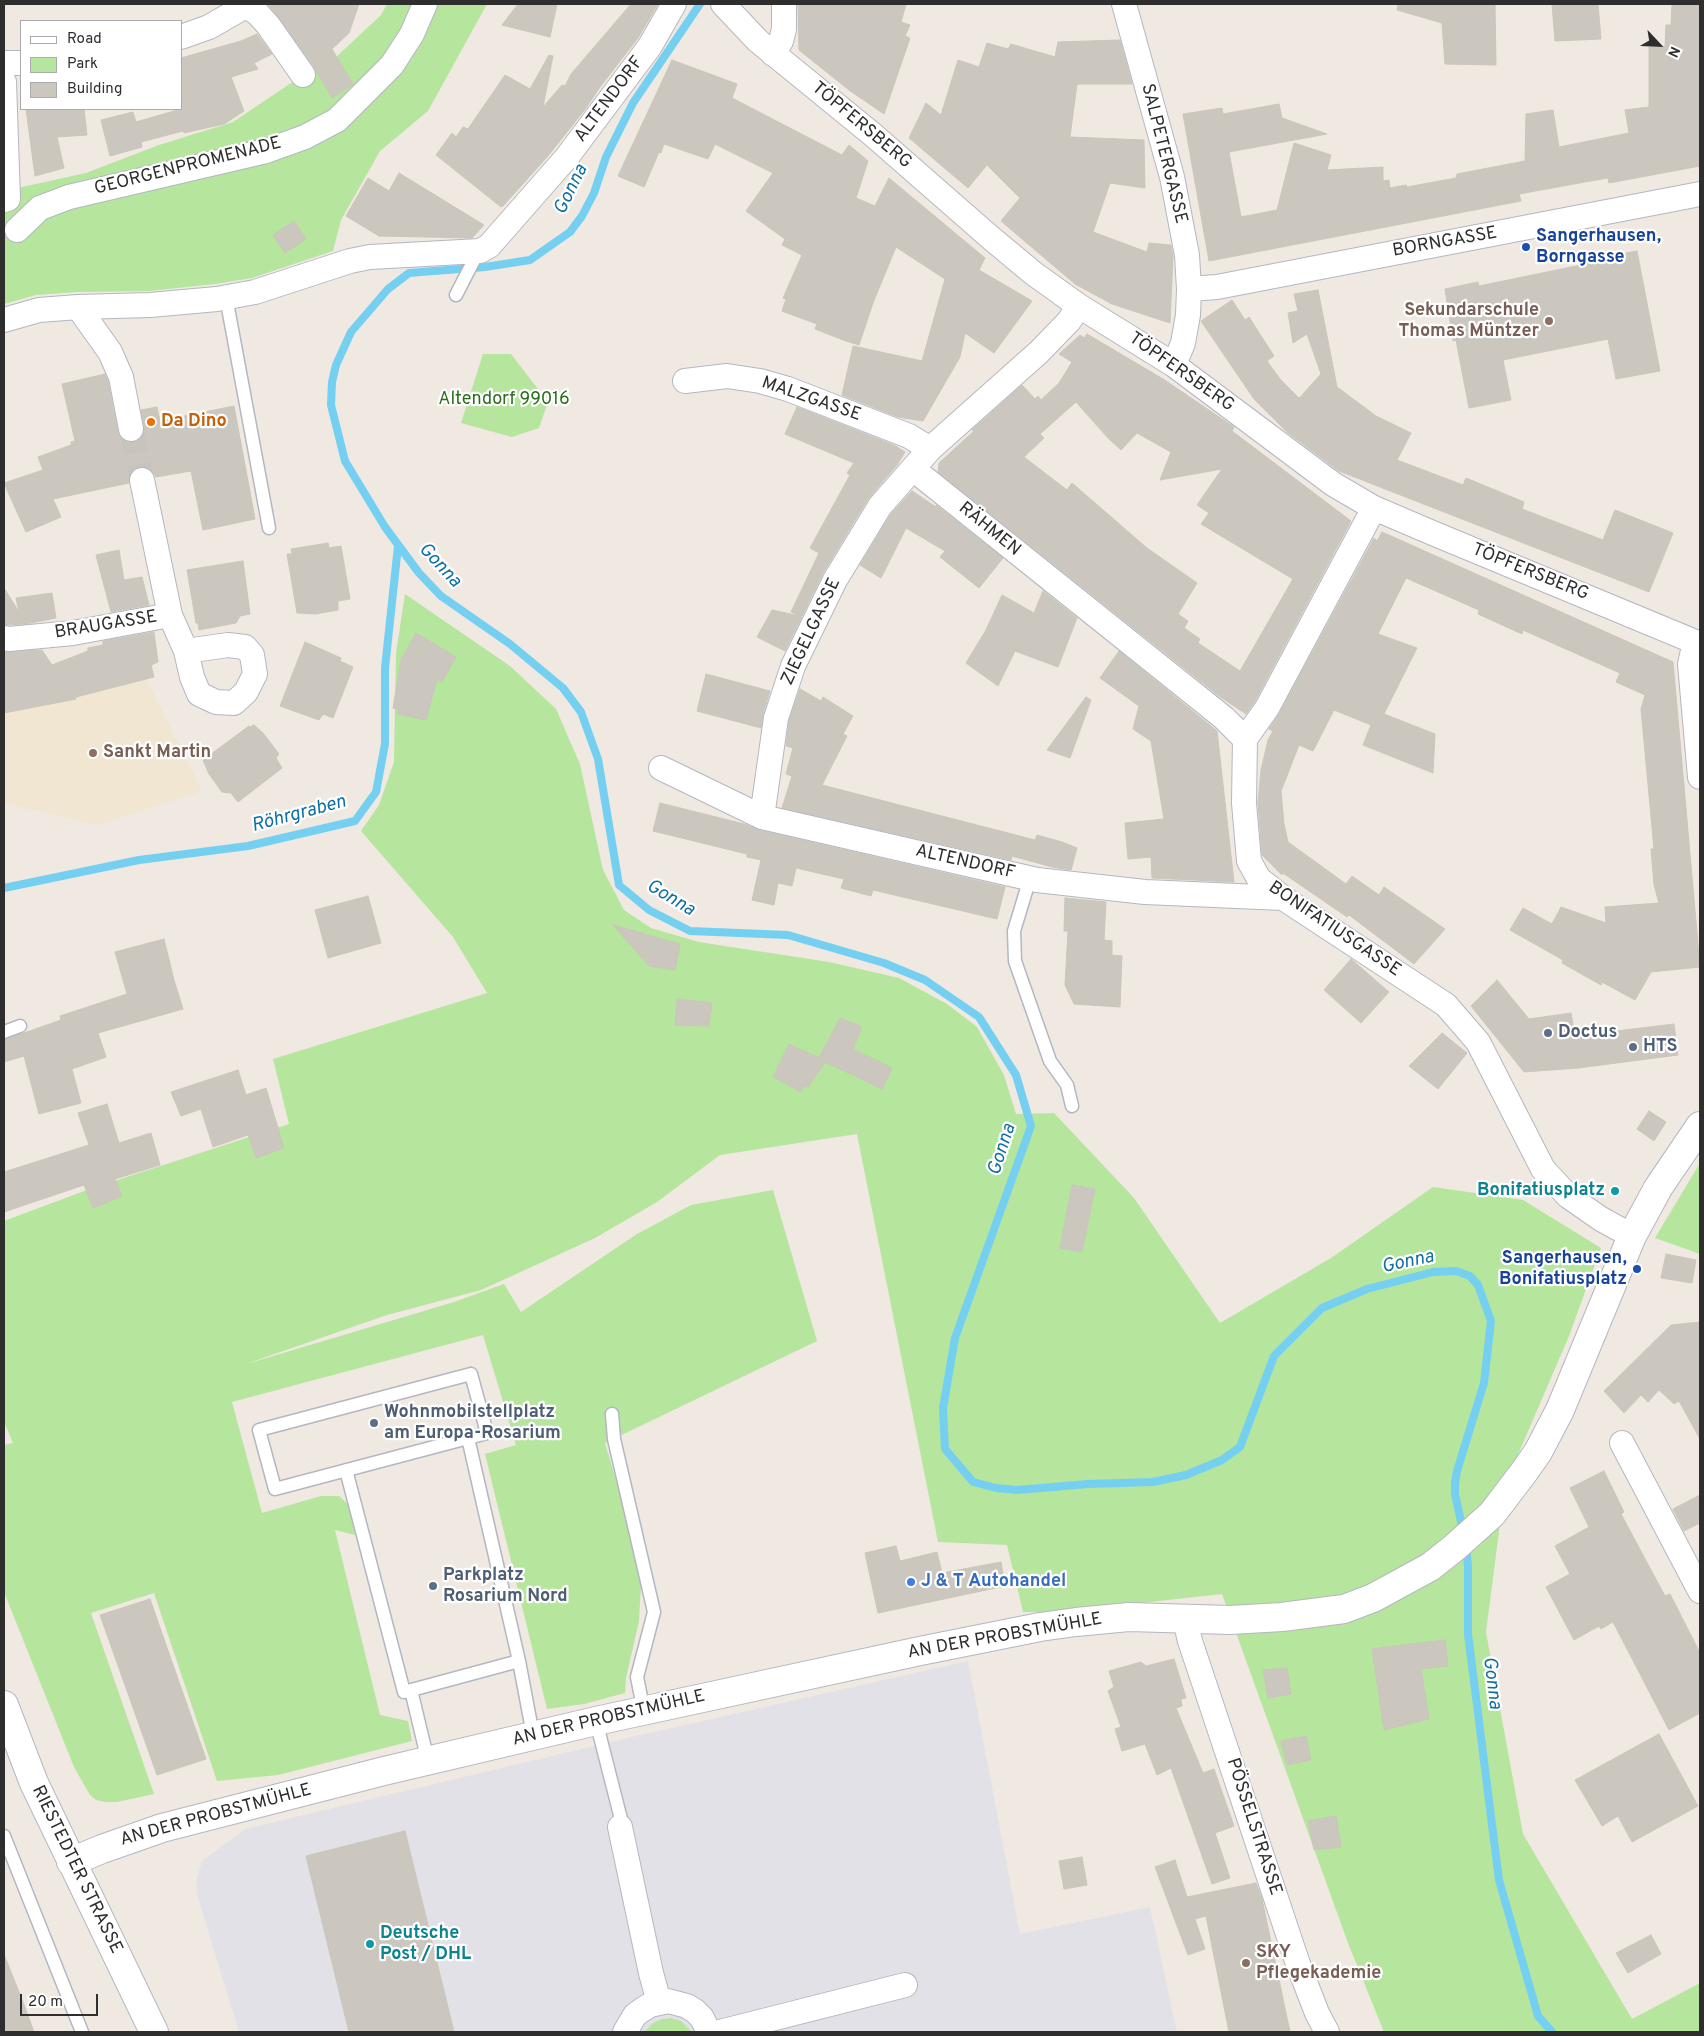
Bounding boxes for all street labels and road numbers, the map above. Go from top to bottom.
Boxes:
street label: ALTENDORF [571,53,649,147]
street label: TÖPFERSBERG [807,78,915,174]
street label: SALPETERGASSE [1135,82,1191,226]
street label: GEORGENPROMENADE [92,133,284,201]
street label: BORNGASSE [1391,223,1499,263]
street label: TÖPFERSBERG [1124,329,1238,417]
street label: MALZGASSE [758,373,864,427]
street label: RÄHMEN [954,498,1024,562]
street label: TÖPFERSBERG [1468,540,1592,606]
street label: ZIEGELGASSE [778,575,846,689]
street label: BRAUGASSE [53,607,159,645]
street label: ALTENDORF [913,841,1017,885]
street label: BONIFATIUSGASSE [1264,878,1404,982]
street label: AN DER PROBSTMÜHLE [906,1609,1104,1665]
street label: AN DER PROBSTMÜHLE [511,1686,707,1752]
street label: PÖSSELSTRASSE [1221,1756,1285,1898]
street label: AN DER PROBSTMÜHLE [118,1780,314,1852]
street label: RIESTEDTER STRASSE [26,1782,126,1958]

